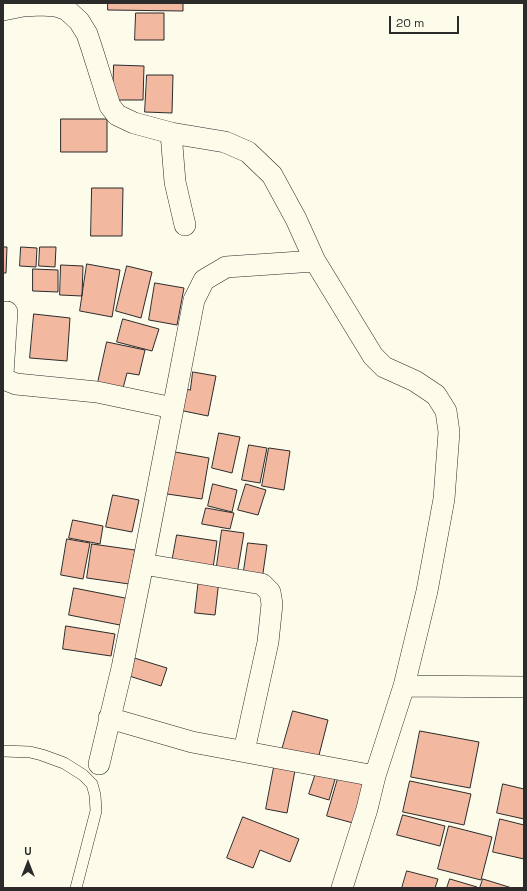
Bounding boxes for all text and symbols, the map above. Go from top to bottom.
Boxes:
scale bar [391,8,461,34]
text: 20 m [396,15,424,31]
north arrow [8,843,48,883]
text: U [24,844,32,858]

